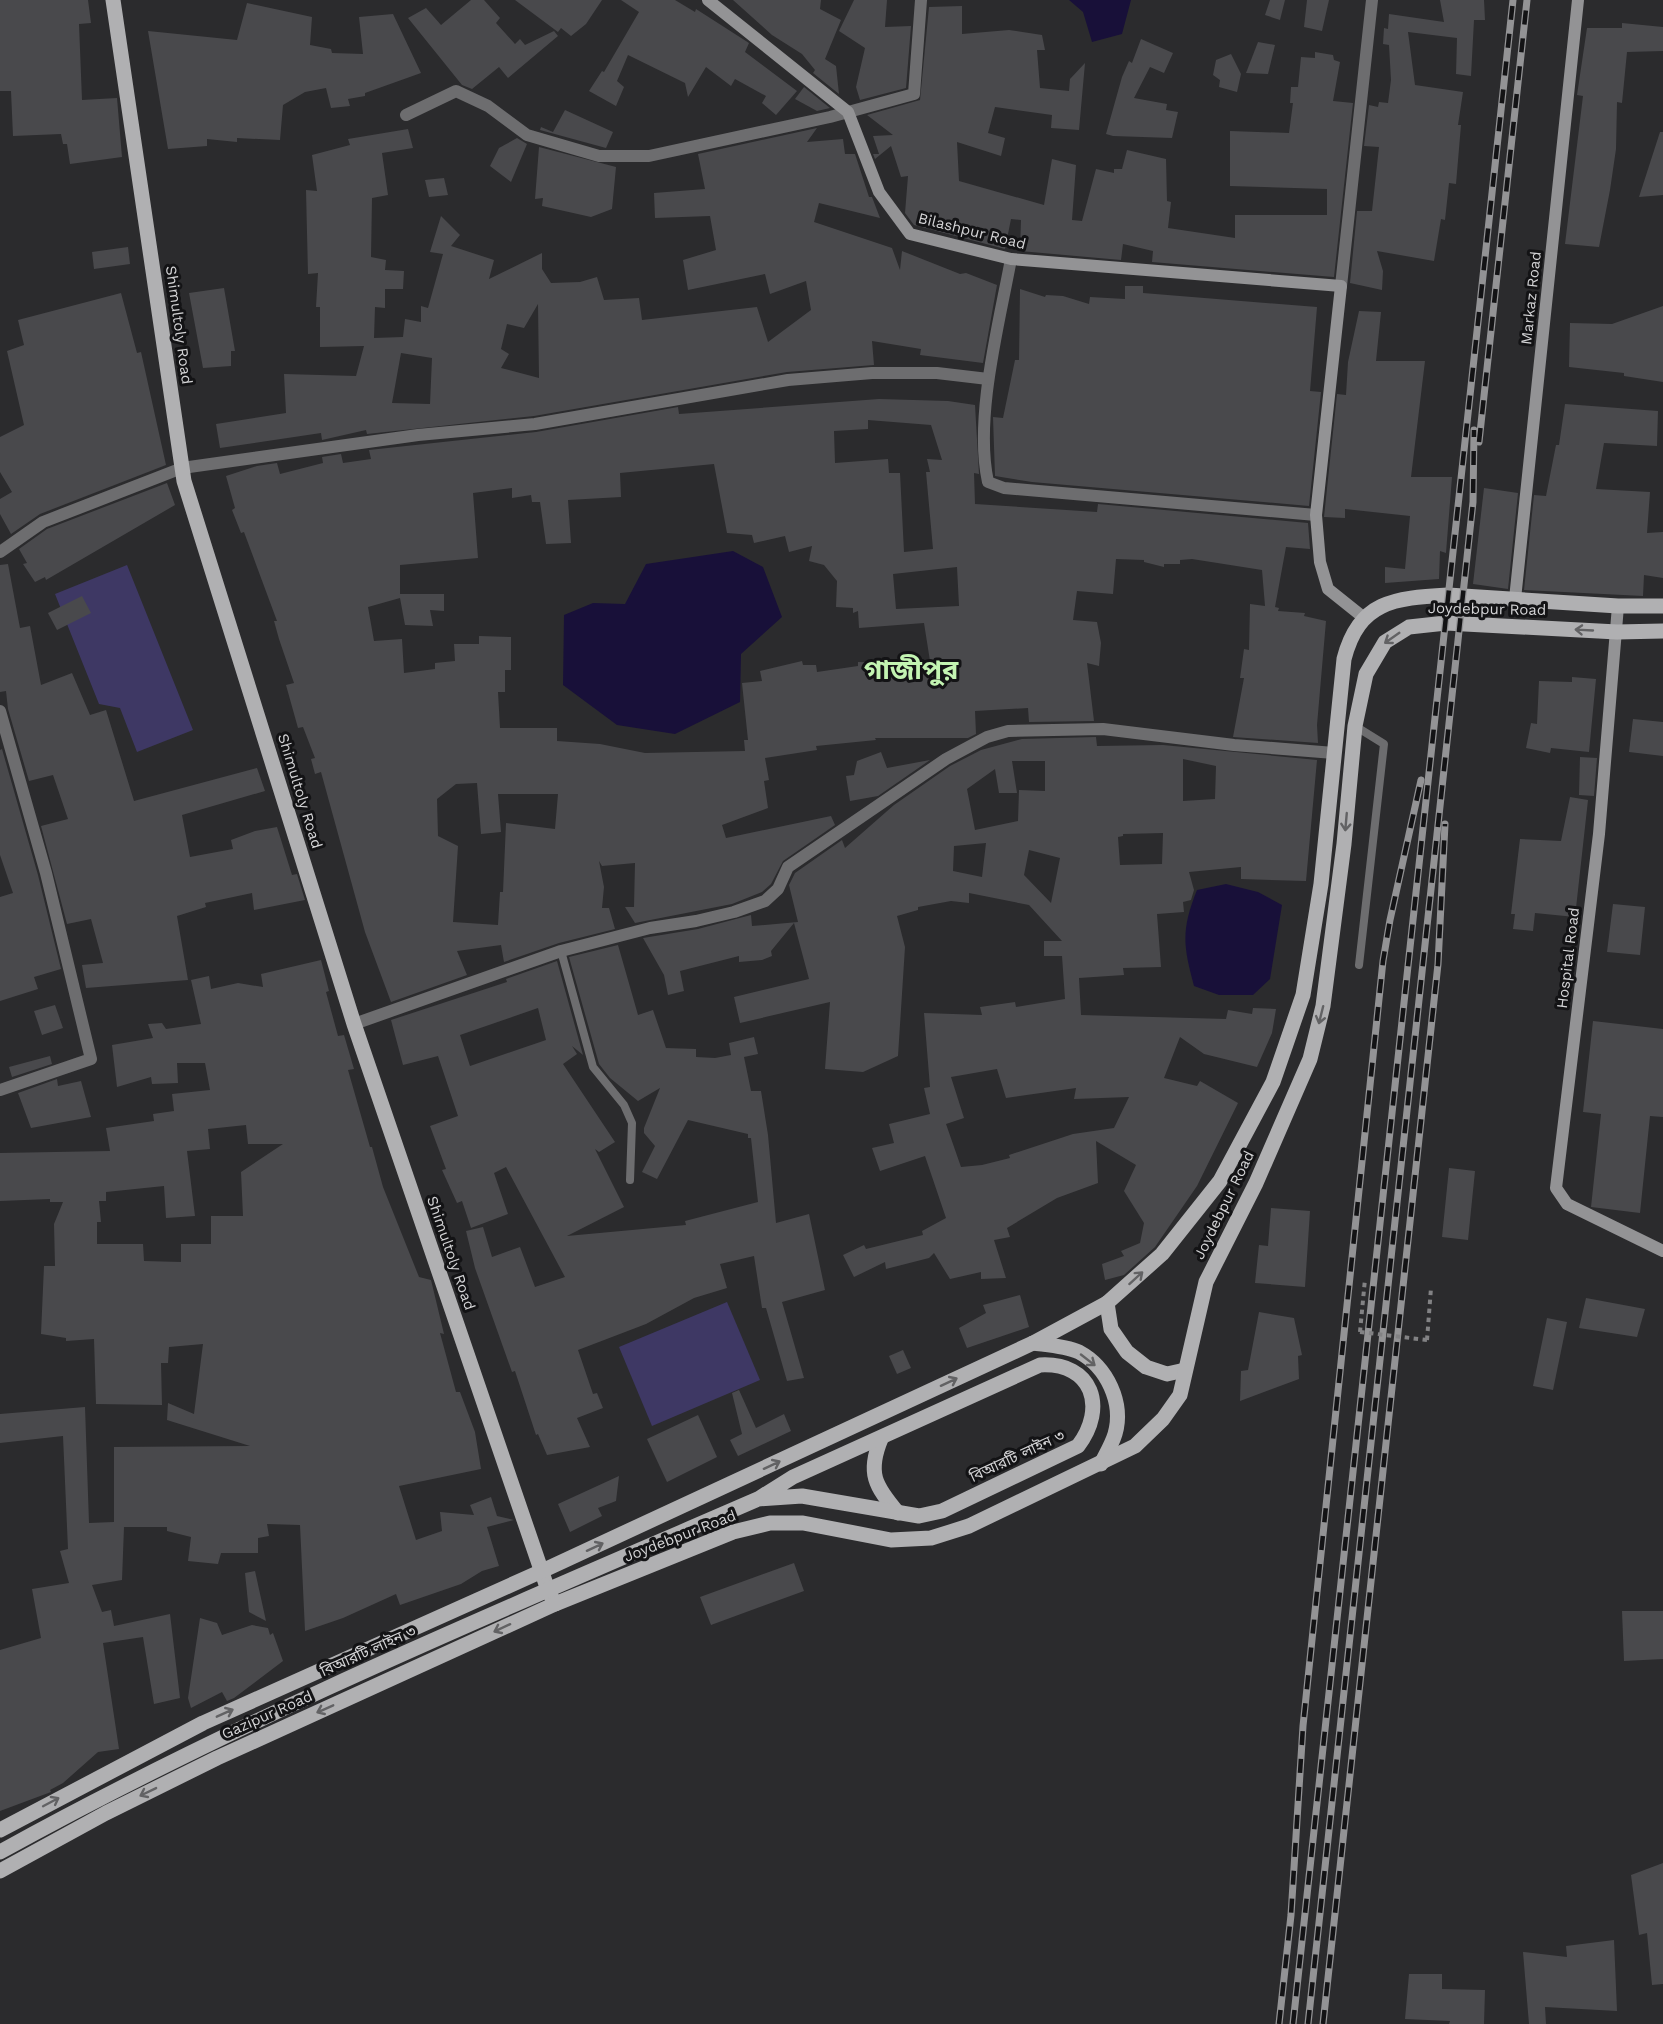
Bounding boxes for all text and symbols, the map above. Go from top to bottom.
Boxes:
street label: Bilashpur Road [916,209,1028,253]
street label: Markaz Road [1517,250,1545,346]
street label: Shimultoly Road [162,265,196,385]
street label: Joydebpur Road [1428,599,1546,619]
one-way arrow [1574,625,1594,636]
one-way arrow [1385,632,1401,644]
district label: গাজীপুর [864,654,959,687]
street label: Shimultoly Road [274,731,326,851]
one-way arrow [1340,811,1351,831]
street label: Hospital Road [1553,906,1583,1010]
one-way arrow [1315,1005,1326,1024]
street label: Joydebpur Road [1190,1148,1258,1262]
street label: Shimultoly Road [423,1194,479,1312]
one-way arrow [1128,1271,1143,1285]
one-way arrow [1080,1353,1096,1366]
one-way arrow [939,1376,957,1388]
street label: বিআরটি লাইন ৩ [966,1426,1067,1486]
one-way arrow [762,1458,780,1470]
street label: Joydebpur Road [621,1506,739,1566]
one-way arrow [585,1540,603,1552]
street label: বিআরটি লাইন ৩ [317,1622,419,1680]
one-way arrow [494,1623,512,1635]
street label: Gazipur Road [219,1687,315,1743]
one-way arrow [316,1704,334,1715]
one-way arrow [215,1707,233,1718]
one-way arrow [140,1787,158,1798]
one-way arrow [42,1796,60,1807]

